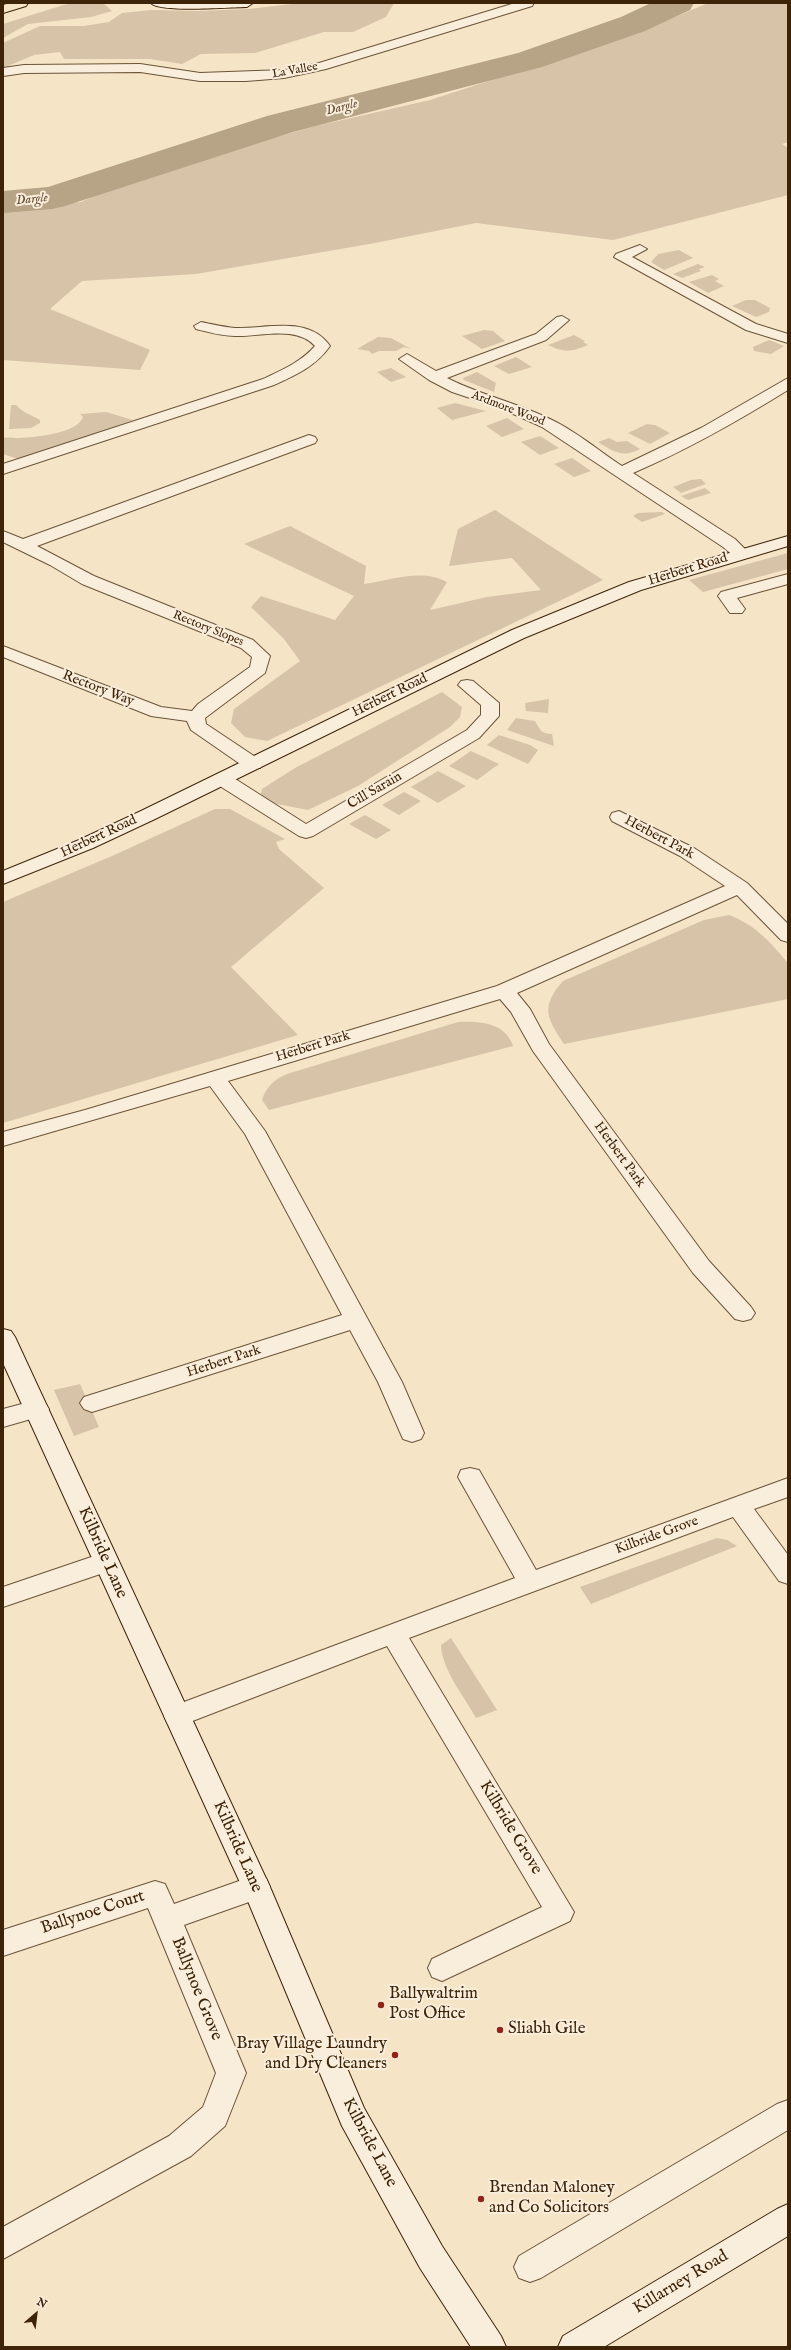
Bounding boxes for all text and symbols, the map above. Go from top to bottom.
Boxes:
street label: La Vallee [271,60,319,82]
water label: Dargle [325,97,359,119]
water label: Dargle [15,191,49,209]
street label: Ardmore Wood [469,388,547,430]
street label: Herbert Road [646,550,730,590]
street label: Rectory Slopes [170,608,246,650]
street label: Rectory Way [60,668,136,710]
street label: Herbert Road [349,670,431,722]
street label: Cill Sarain [345,769,405,813]
street label: Herbert Road [58,812,140,862]
street label: Herbert Park [621,813,697,863]
street label: Herbert Park [274,1028,352,1066]
street label: Herbert Park [590,1119,648,1191]
street label: Herbert Park [185,1342,263,1382]
street label: Kilbride Lane [73,1504,131,1602]
street label: Kilbride Grove [613,1513,701,1559]
street label: Kilbride Grove [474,1777,546,1879]
street label: Kilbride Lane [208,1798,266,1896]
street label: Ballynoe Court [39,1887,147,1939]
street label: Ballynoe Grove [166,1934,226,2044]
place label: Ballywaltrim Post Office [389,1985,478,2025]
marker: Ballywaltrim Post Office [376,2000,386,2010]
place label: Sliabh Gile [508,2020,585,2040]
marker: Sliabh Gile [495,2025,505,2035]
place label: Bray Village Laundry and Dry Cleaners [236,2035,387,2075]
marker: Bray Village Laundry and Dry Cleaners [390,2050,400,2060]
street label: Kilbride Lane [337,2095,401,2191]
place label: Brendan Maloney and Co Solicitors [489,2179,615,2219]
marker: Brendan Maloney and Co Solicitors [476,2194,486,2204]
street label: Killarney Road [630,2247,732,2319]
north arrow [16,2294,56,2334]
text: N [34,2295,49,2312]

